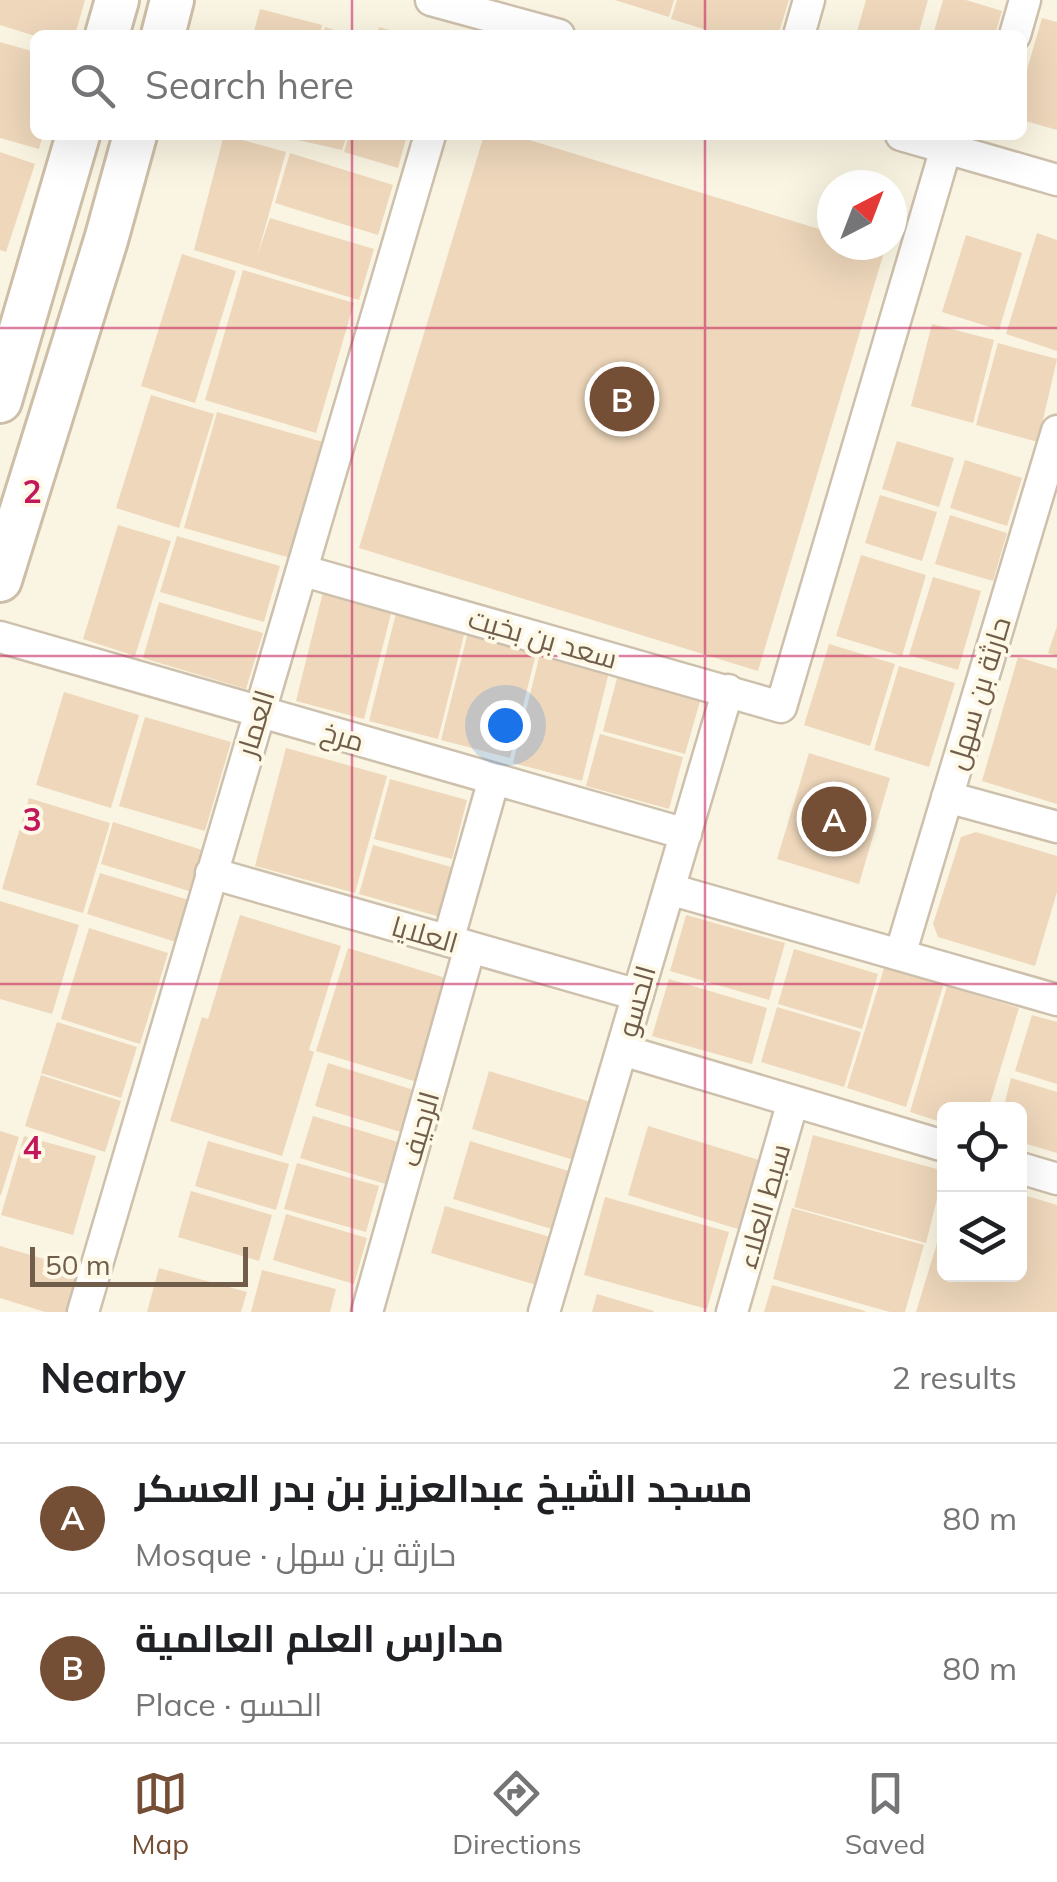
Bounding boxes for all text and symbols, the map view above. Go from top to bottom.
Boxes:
search box [30,30,1027,140]
icon: search [65,58,120,113]
text: Search here [145,61,354,109]
north arrow [817,170,907,260]
pin: B [590,362,654,436]
text: 2 [22,471,42,511]
street label: سعد بن بخيت [465,600,621,676]
street label: حارثة بن سهل [938,612,1018,774]
street label: العمار [228,686,282,762]
your location [480,700,531,751]
street label: مرخ [317,713,368,761]
pin: A [802,782,866,856]
text: 3 [22,799,42,839]
street label: العلايا [388,908,462,960]
street label: الحسو [609,961,663,1041]
street label: الرحيف [392,1087,446,1171]
map controls [937,1102,1027,1282]
button: locate [937,1102,1027,1192]
text: 4 [22,1127,42,1167]
street label: سبط العلاء [729,1140,797,1272]
button: layers [937,1192,1027,1282]
scale bar [30,1242,248,1286]
text: 50 m [45,1247,111,1282]
text: Nearby [40,1351,186,1404]
text: 2 results [892,1357,1017,1397]
text: مسجد الشيخ عبدالعزيز بن بدر العسكر [135,1464,753,1512]
text: A [60,1498,85,1538]
text: 80 m [942,1498,1017,1538]
text: Mosque · حارثة بن سهل [135,1534,456,1574]
text: مدارس العلم العالمية [135,1614,504,1662]
text: B [61,1648,84,1688]
text: 80 m [942,1648,1017,1688]
text: Place · الحسو [135,1684,322,1724]
tab: Map [132,1766,189,1861]
tab: Directions [452,1766,582,1861]
tab: Saved [845,1766,925,1861]

